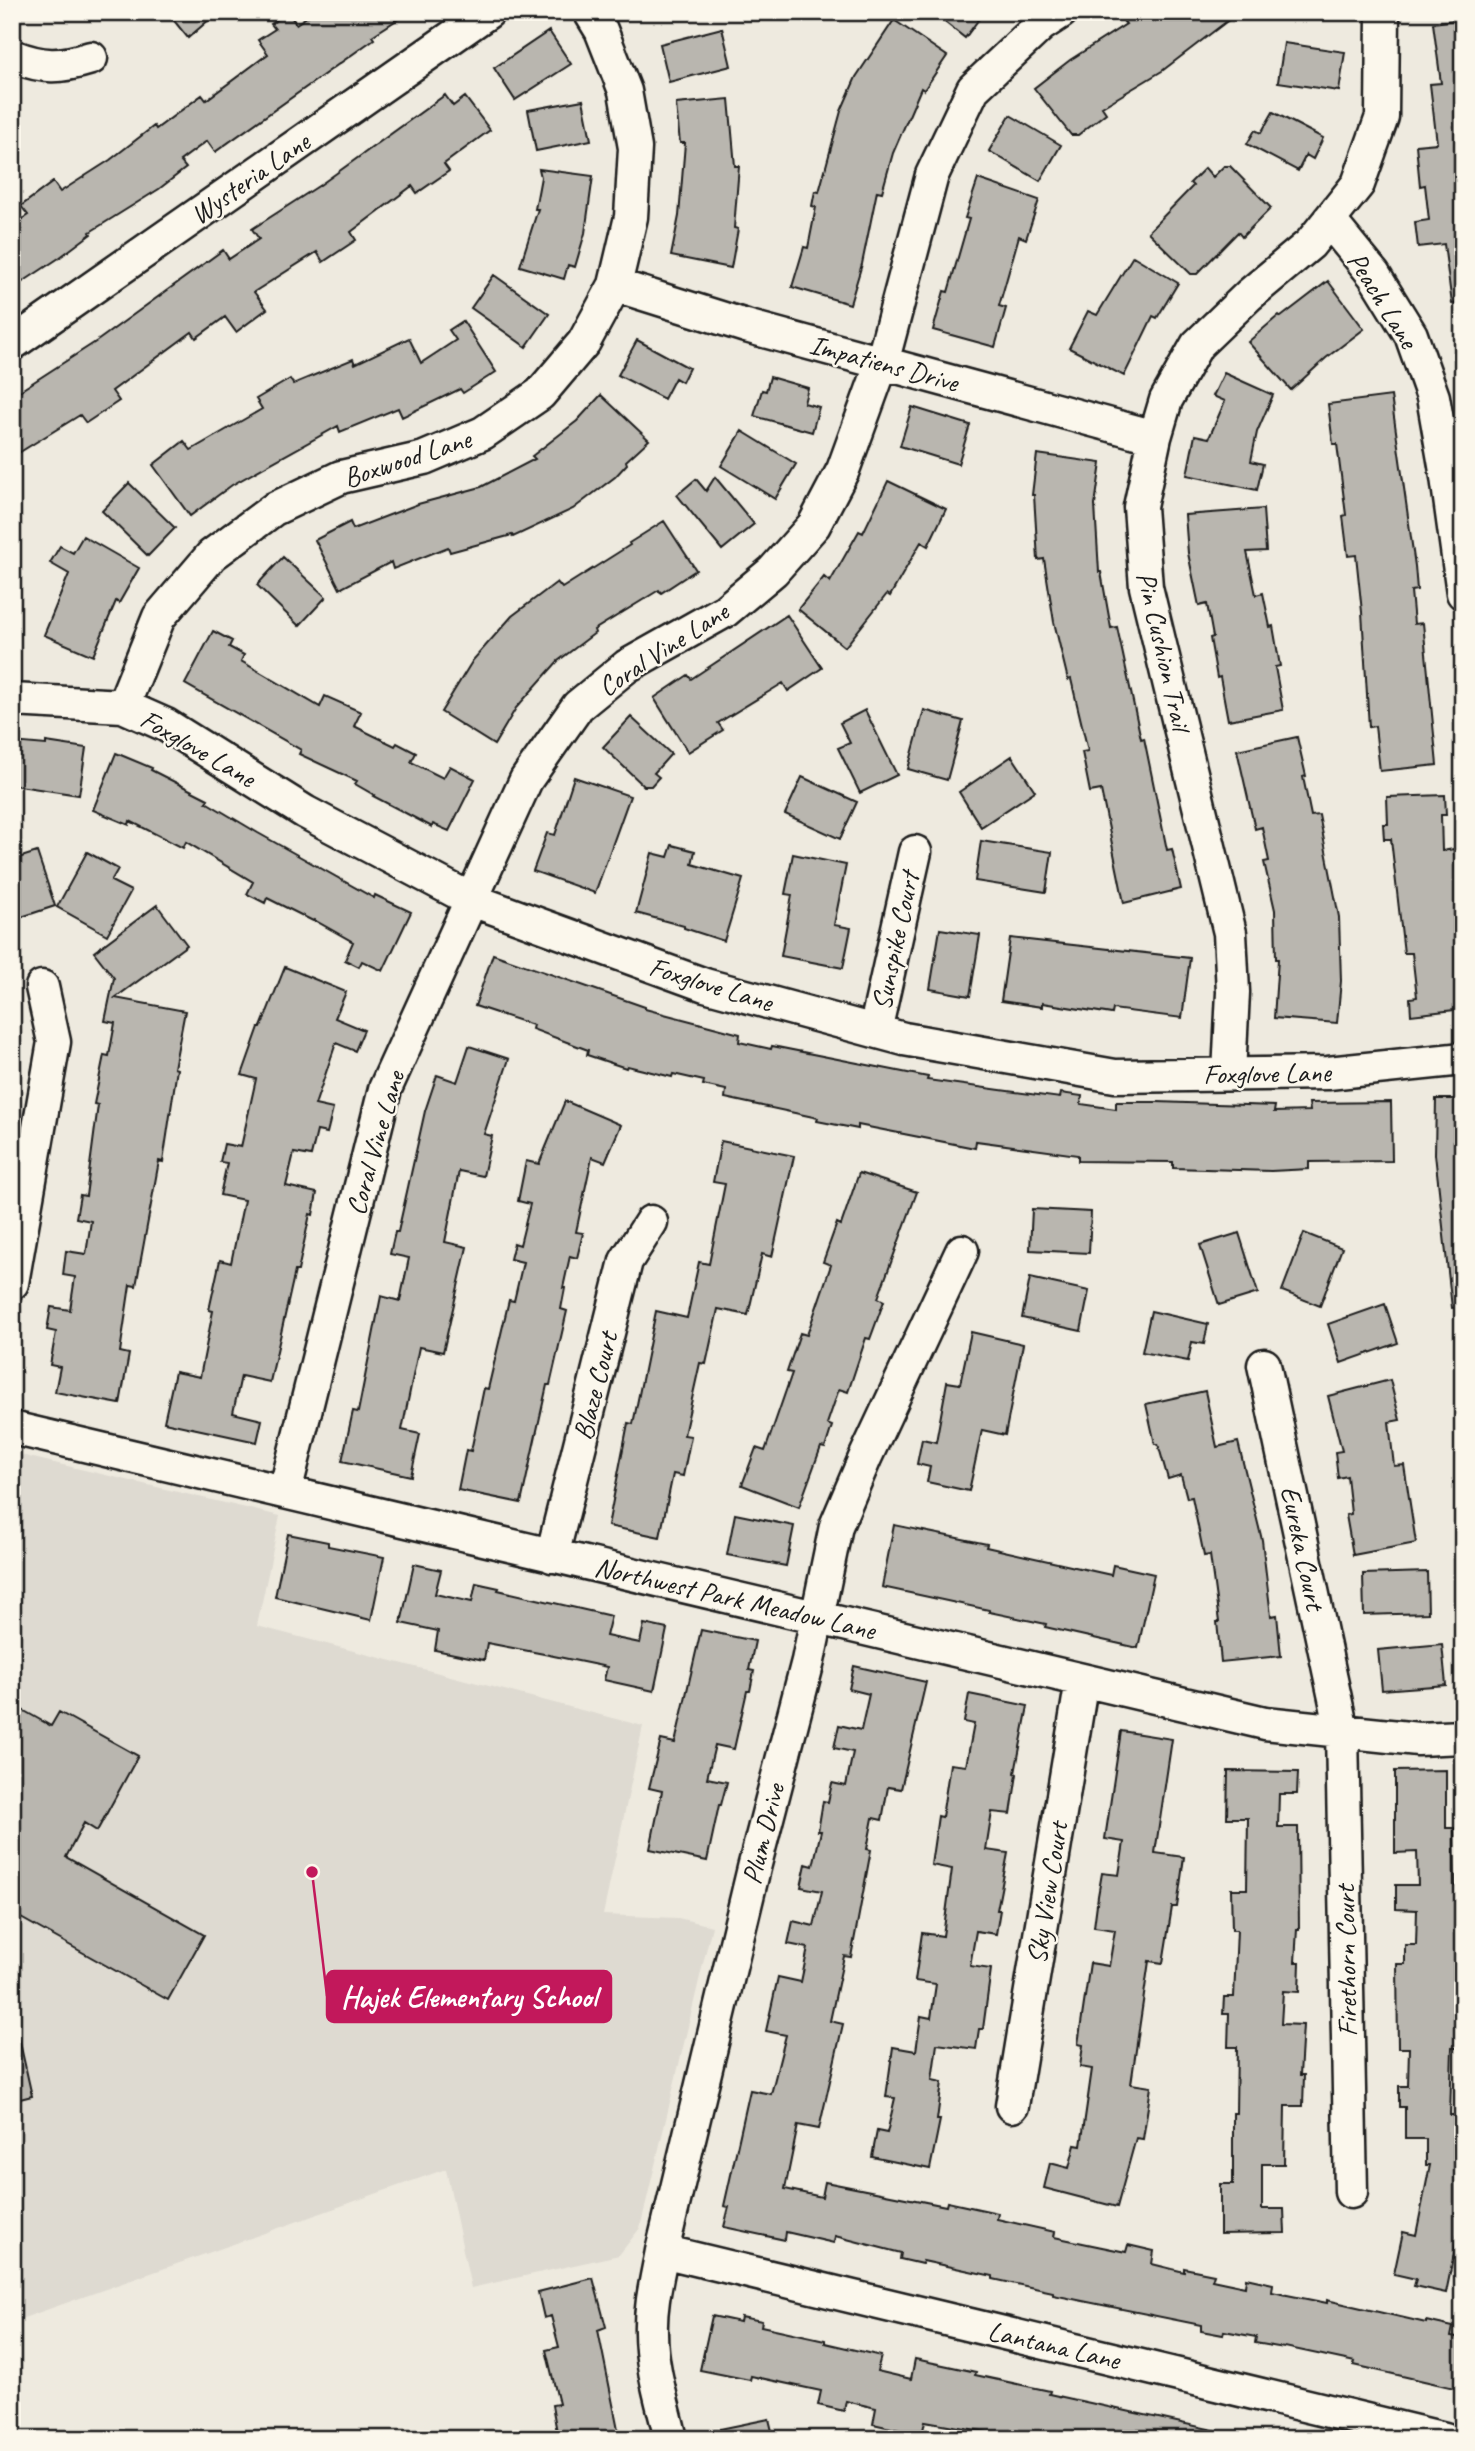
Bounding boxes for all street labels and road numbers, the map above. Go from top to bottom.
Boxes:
street label: Wysteria Lane [184,123,318,232]
street label: Peach Lane [1340,245,1427,356]
street label: Impatiens Drive [806,326,964,400]
street label: Boxwood Lane [339,420,477,495]
street label: Pin Cushion Trail [1129,569,1200,739]
street label: Coral Vine Lane [591,593,736,704]
street label: Foxglove Lane [134,701,263,796]
street label: Sunspike Court [863,865,927,1013]
street label: Foxglove Lane [645,949,779,1020]
street label: Foxglove Lane [1203,1054,1333,1092]
street label: Coral Vine Lane [338,1065,413,1219]
street label: Blaze Court [565,1326,626,1443]
street label: Eureka Court [1273,1483,1334,1616]
street label: Northwest Park Meadow Lane [591,1549,881,1648]
street label: Plum Drive [734,1778,793,1888]
street label: Sky View Court [1019,1817,1076,1966]
street label: Firethorn Court [1327,1882,1365,2037]
street label: Lantana Lane [985,2313,1125,2378]

